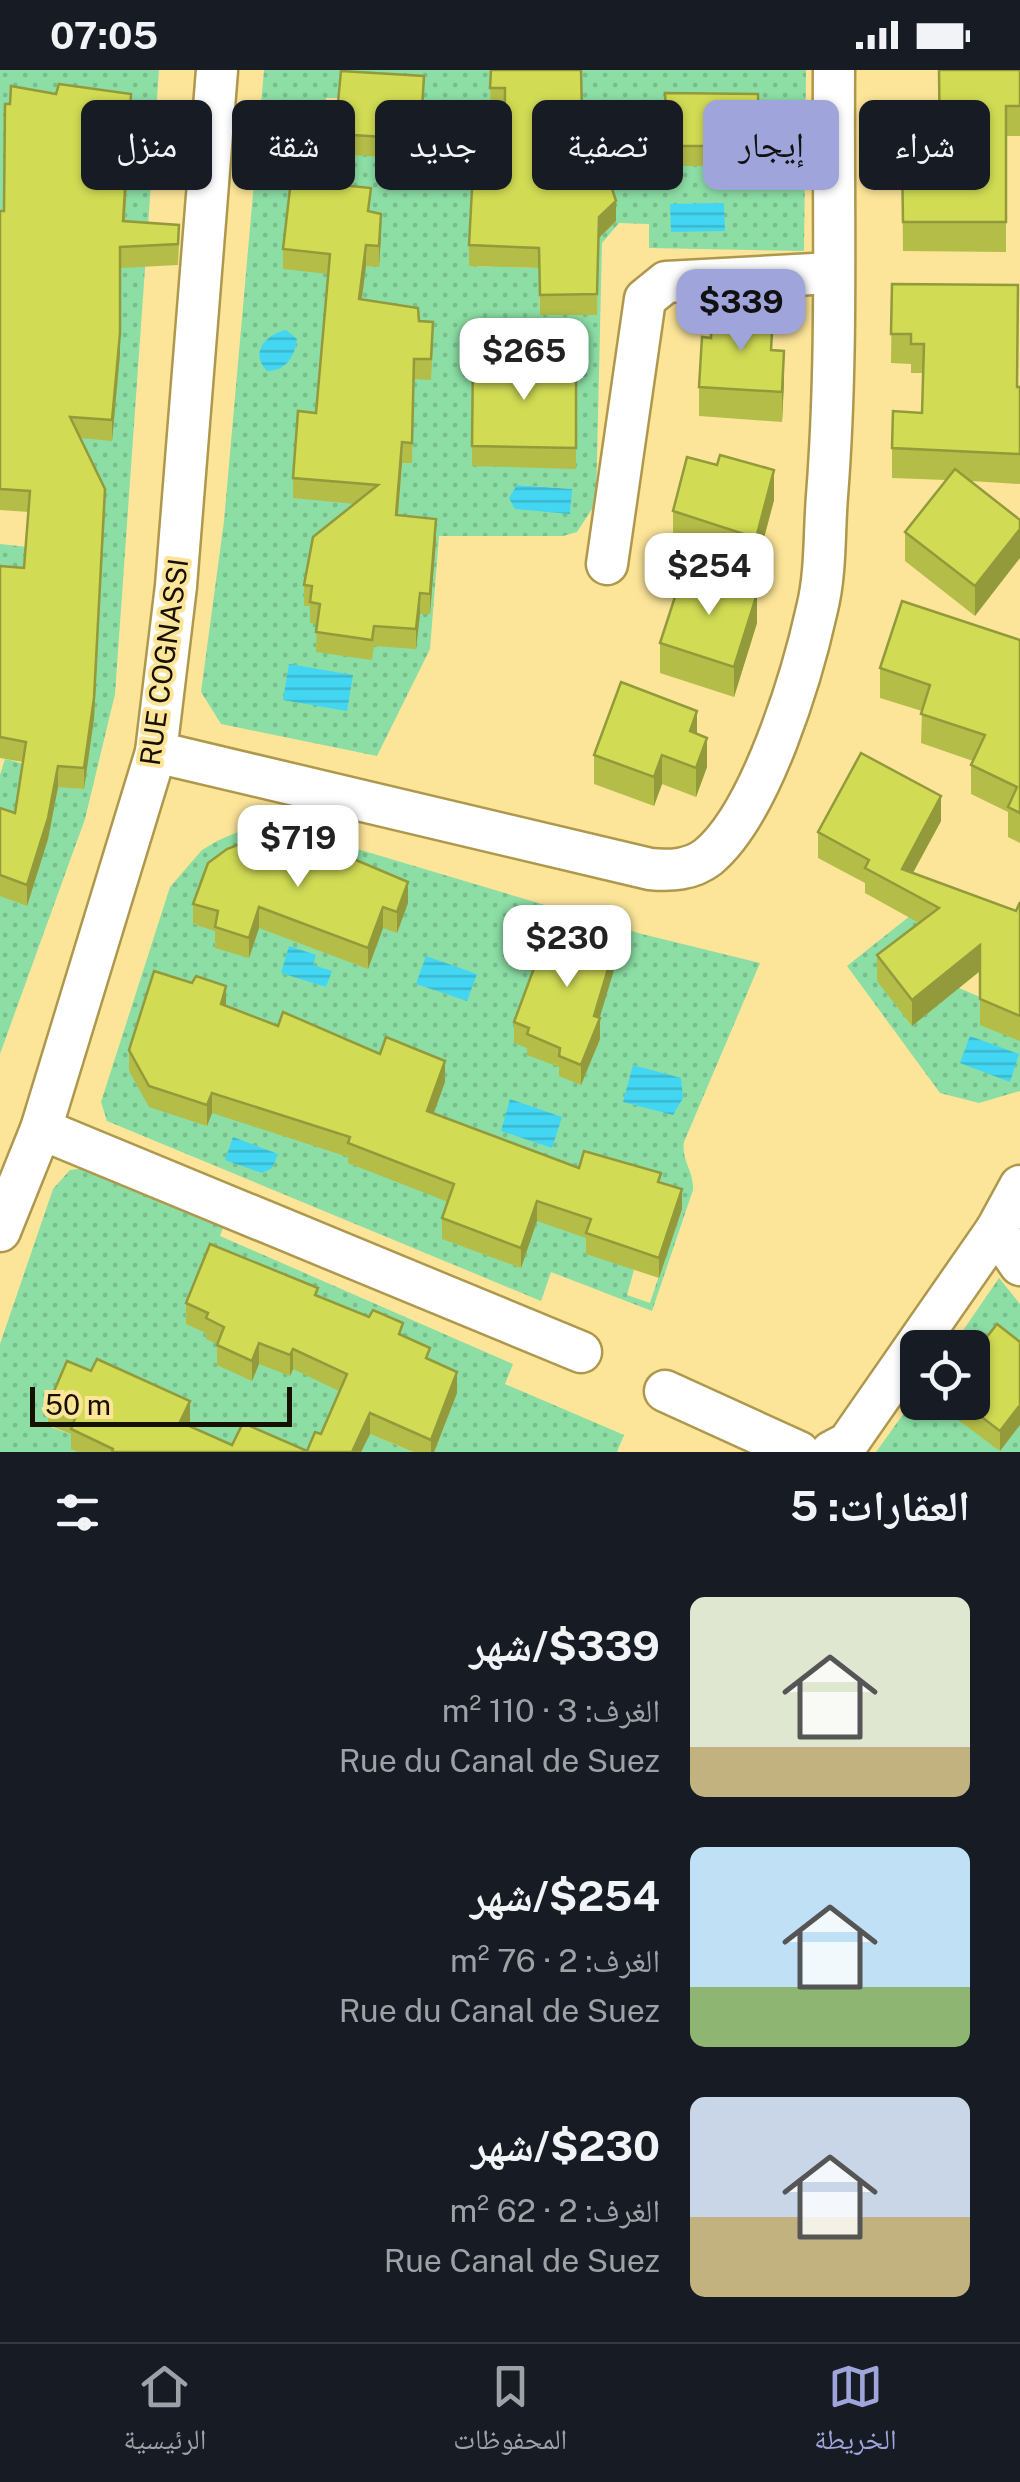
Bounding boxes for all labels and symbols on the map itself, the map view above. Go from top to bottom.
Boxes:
pin: $339 [682,269,800,354]
pin: $265 [465,318,583,403]
pin: $254 [650,533,768,618]
street label: RUE COGNASSI [133,556,194,768]
pin: $719 [239,805,357,890]
pin: $230 [508,905,626,990]
scale bar [30,1382,292,1426]

